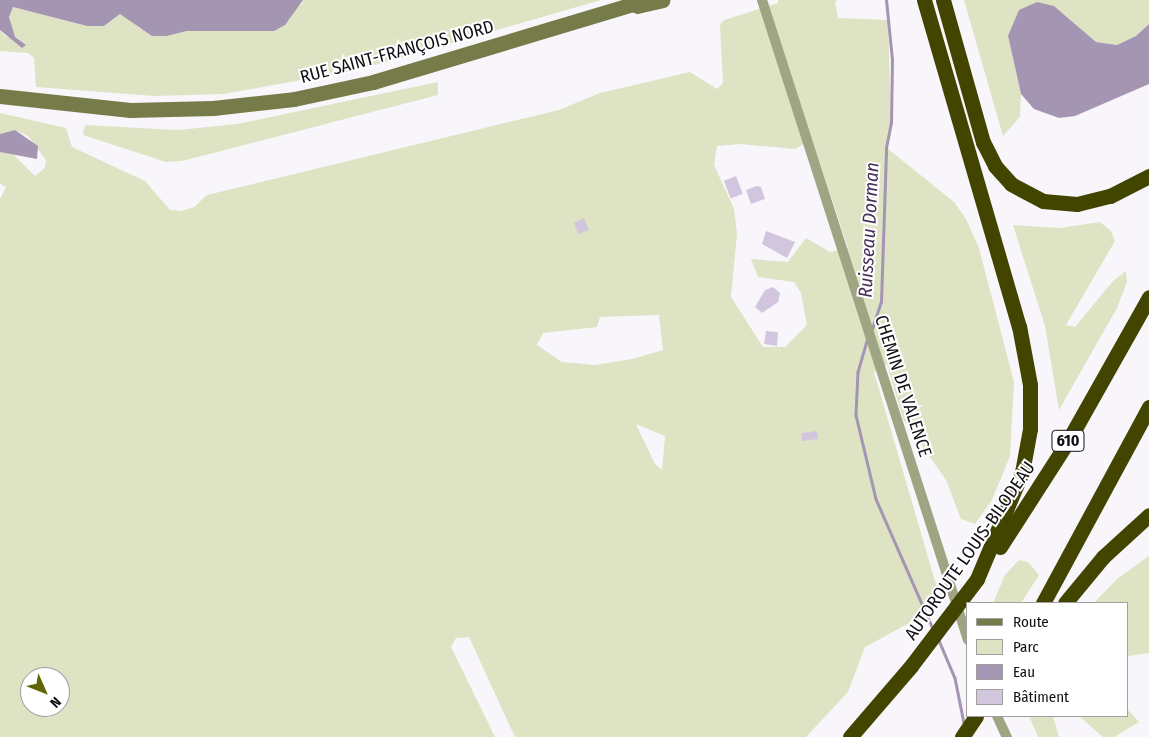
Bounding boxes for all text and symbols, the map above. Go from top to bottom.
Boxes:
street label: RUE SAINT-FRANÇOIS NORD [298,16,496,88]
water label: Ruisseau Dorman [854,162,884,298]
street label: CHEMIN DE VALENCE [870,312,936,460]
road number: 610 [1050,428,1086,454]
street label: AUTOROUTE LOUIS-BILODEAU [900,458,1040,644]
legend [966,602,1129,717]
text: Route [1013,613,1049,631]
text: Parc [1013,638,1039,656]
text: Eau [1013,663,1035,681]
north arrow [20,667,70,717]
text: Bâtiment [1013,688,1069,706]
text: N [46,693,64,711]

